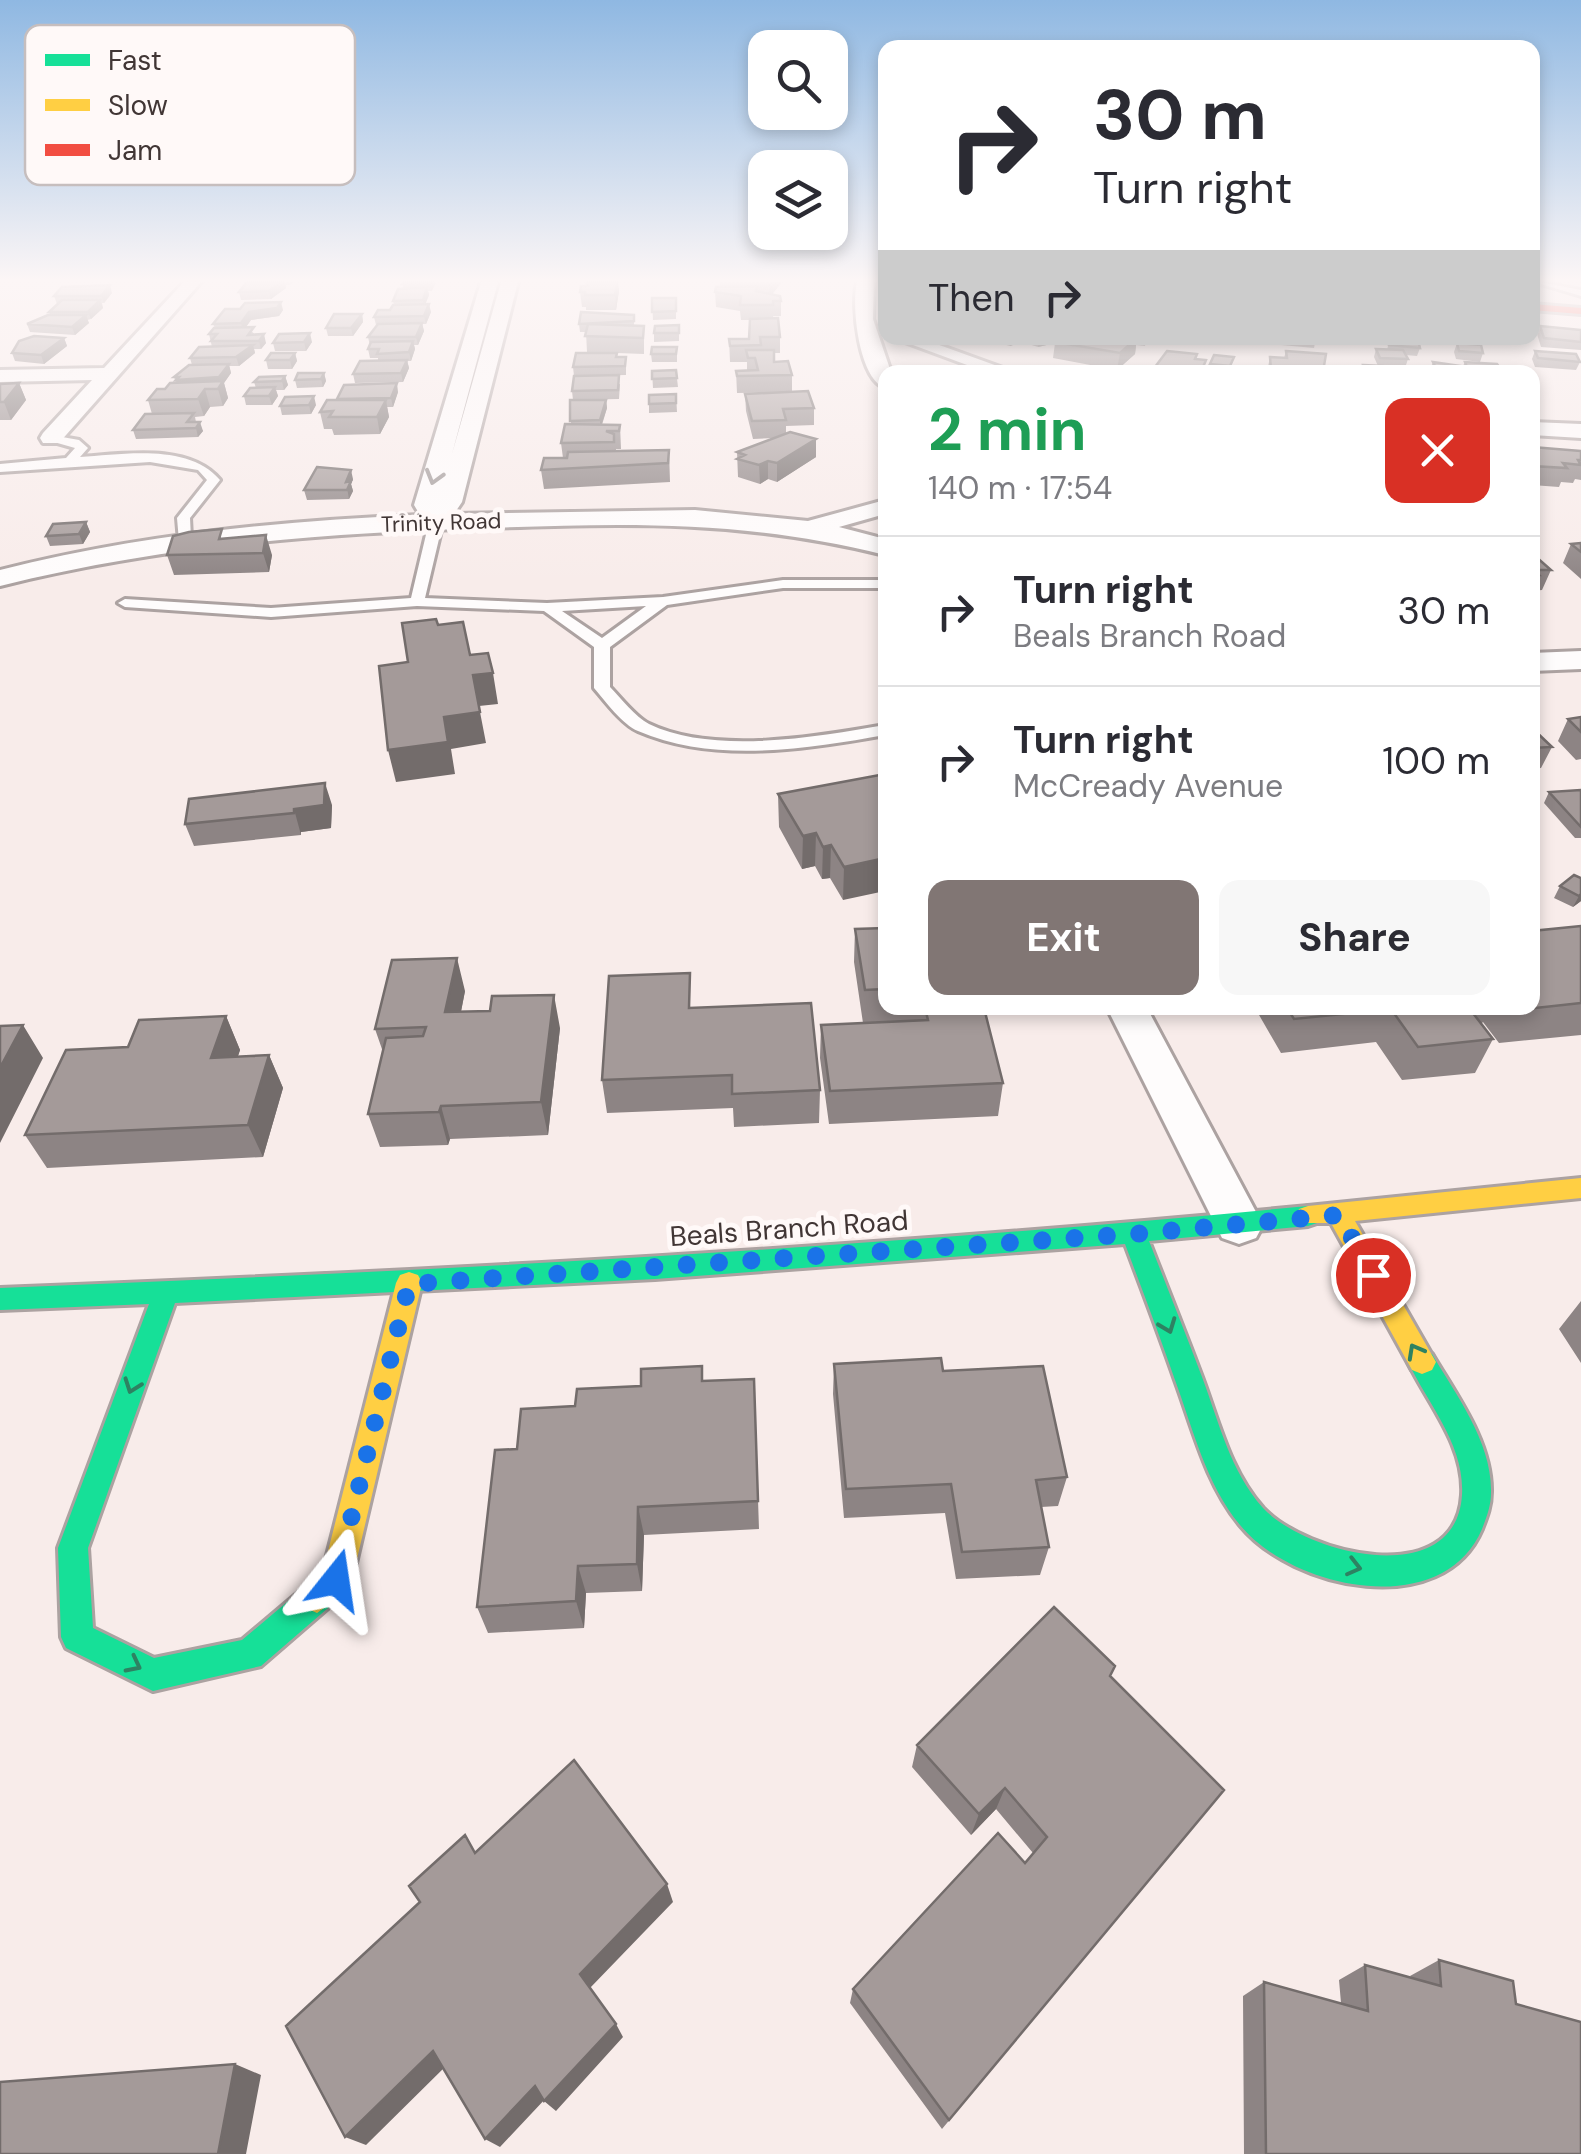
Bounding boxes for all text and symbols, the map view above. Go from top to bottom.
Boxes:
legend [25,25,355,185]
map controls [748,30,848,250]
button: search [748,30,848,130]
text: Fast [108,42,162,79]
text: 30 m [1093,70,1267,161]
icon: right [928,80,1058,210]
text: Slow [108,87,168,124]
text: Jam [108,132,162,169]
button: layers [748,150,848,250]
text: Turn right [1093,158,1292,217]
icon: right [1035,270,1090,325]
text: Then [928,273,1015,323]
text: 2 min [928,390,1087,469]
button: close [1385,398,1490,503]
text: 140 m · 17:54 [928,467,1112,509]
one-way arrow [425,468,446,485]
street label: Trinity Road [380,506,502,539]
text: Turn right [1013,565,1194,615]
icon: right [928,584,983,639]
text: 30 m [1398,586,1490,636]
text: Beals Branch Road [1013,615,1286,657]
text: Turn right [1013,715,1194,765]
icon: right [928,734,983,789]
text: 100 m [1382,736,1490,786]
text: McCready Avenue [1013,765,1283,807]
button: Exit [928,880,1199,995]
button: Share [1219,880,1490,995]
street label: Beals Branch Road [668,1202,910,1255]
pin [1331,1233,1416,1318]
icon: arrive [1346,1248,1401,1303]
one-way arrow [1156,1316,1177,1333]
one-way arrow [1408,1343,1428,1361]
one-way arrow [123,1377,144,1394]
position arrow [284,1528,388,1632]
one-way arrow [1345,1555,1362,1576]
one-way arrow [124,1653,142,1673]

